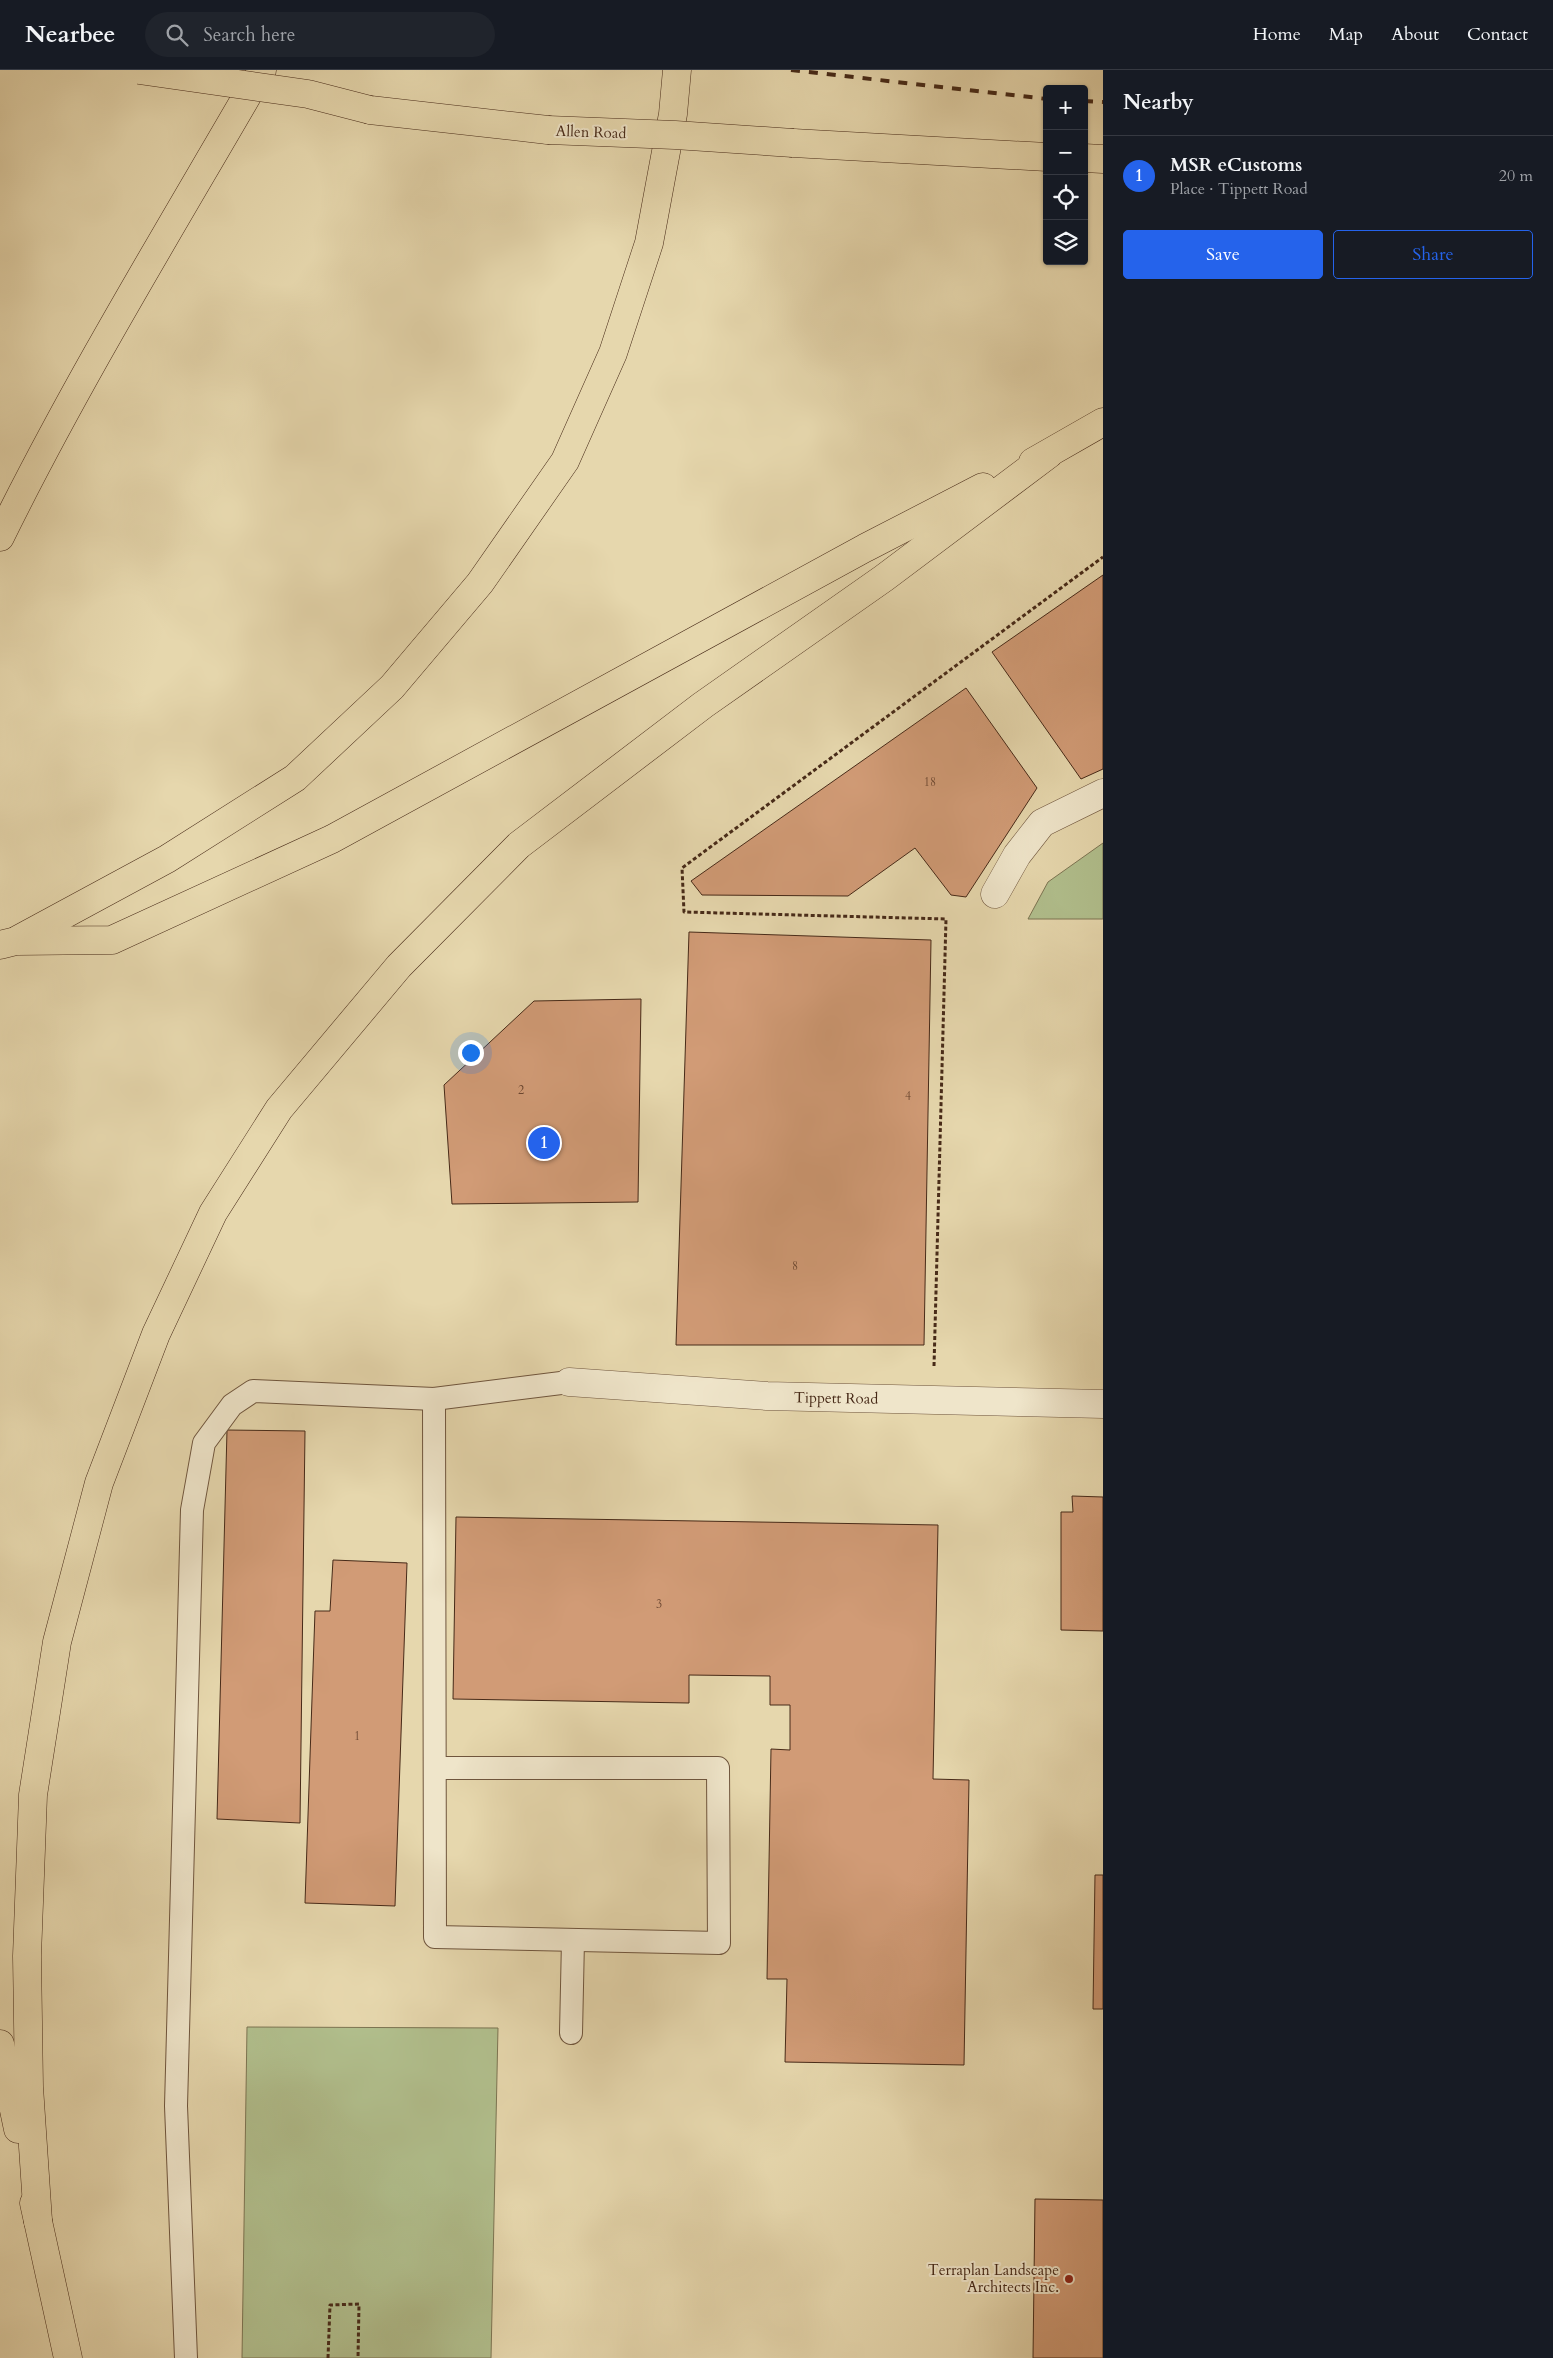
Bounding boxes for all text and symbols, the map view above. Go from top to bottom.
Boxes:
search box [145,12,495,57]
text: Nearbee [25,18,115,51]
icon: search [163,21,191,49]
text: Search here [203,22,295,48]
text: Home [1253,22,1301,47]
text: Map [1329,22,1363,47]
text: About [1391,22,1439,47]
text: Contact [1467,22,1528,47]
map controls [1043,85,1088,265]
button: + [1043,85,1088,130]
text: Nearby [1123,88,1194,117]
street label: Allen Road [555,121,627,143]
button: − [1043,130,1088,175]
text: MSR eCustoms [1170,152,1302,178]
text: 1 [1135,165,1143,187]
text: 20 m [1499,165,1533,187]
button: locate [1043,175,1088,220]
text: Place · Tippett Road [1170,178,1308,200]
button: layers [1043,220,1088,265]
button: Save [1123,230,1323,279]
button: Share [1333,230,1533,279]
house number: 18 [924,774,936,790]
your location [458,1040,484,1066]
house number: 2 [518,1082,524,1098]
house number: 4 [905,1088,911,1104]
pin: 1 [528,1124,560,1162]
house number: 8 [792,1258,798,1274]
street label: Tippett Road [794,1387,878,1409]
house number: 3 [656,1596,662,1612]
house number: 1 [354,1728,360,1744]
place label: Terraplan Landscape Architects Inc. [928,2260,1059,2297]
marker: Terraplan Landscape Architects Inc. [1063,2273,1075,2285]

